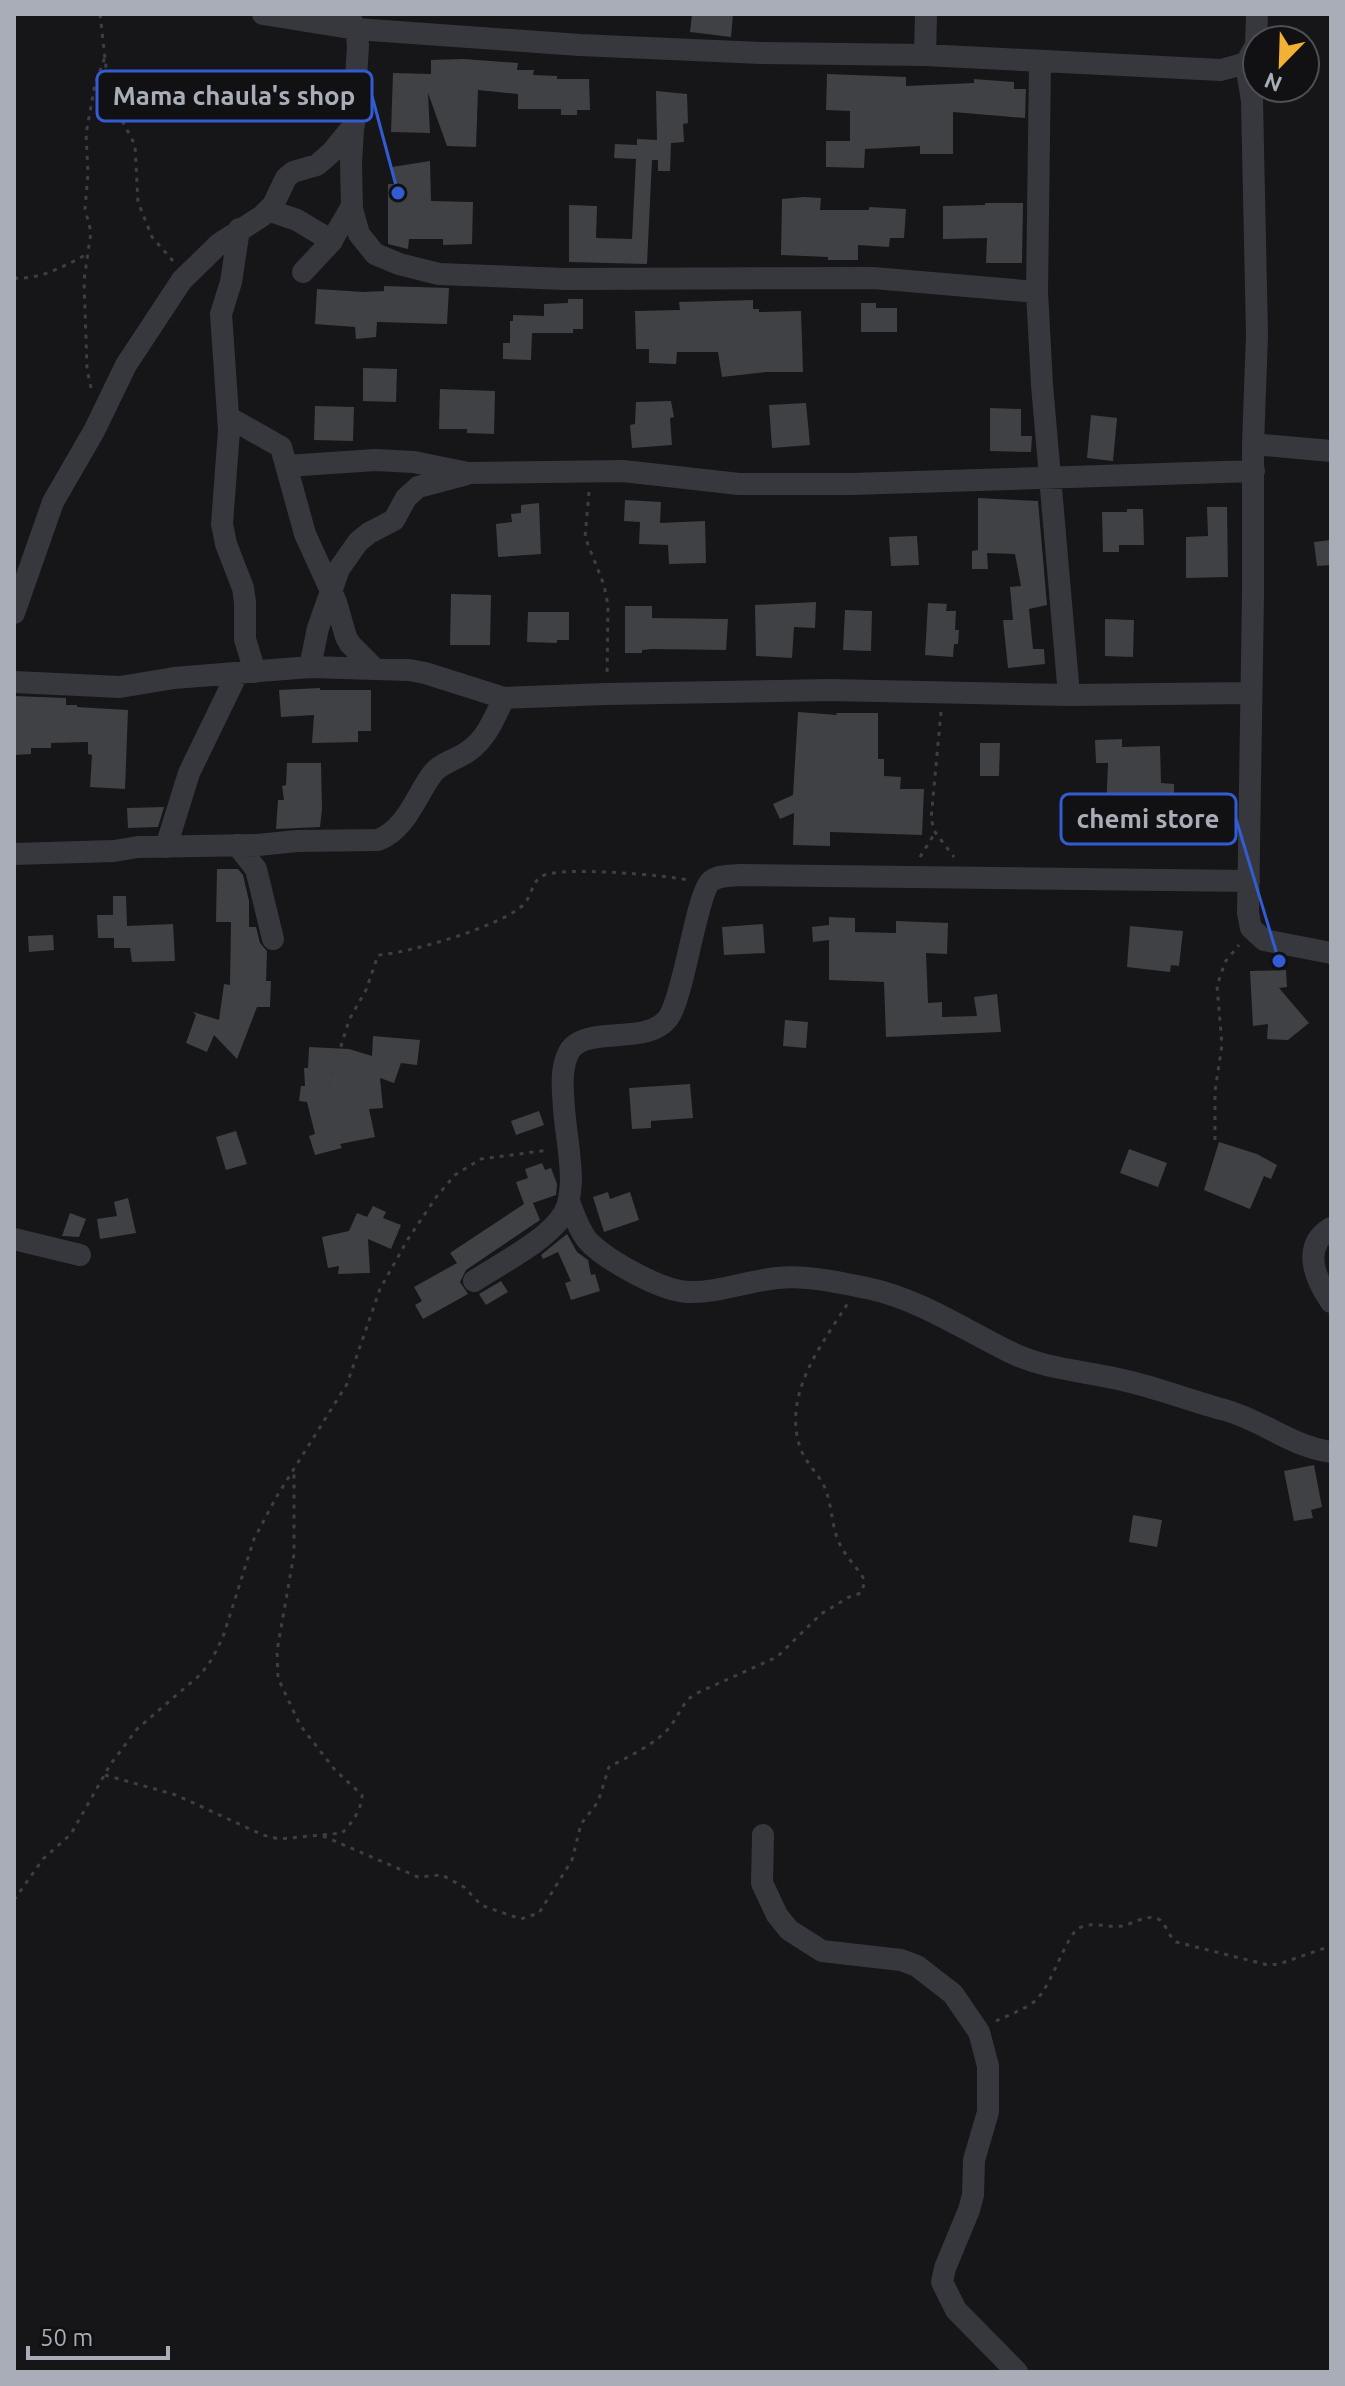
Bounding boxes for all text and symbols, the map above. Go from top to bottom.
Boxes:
north arrow [1241,24,1321,104]
text: N [1261,68,1285,98]
callout: Mama chaula's shop [97,71,372,121]
text: Mama chaula's shop [113,81,355,110]
callout: chemi store [1061,794,1236,844]
text: chemi store [1077,804,1219,833]
scale bar [28,2310,168,2360]
text: 50 m [40,2324,93,2351]

